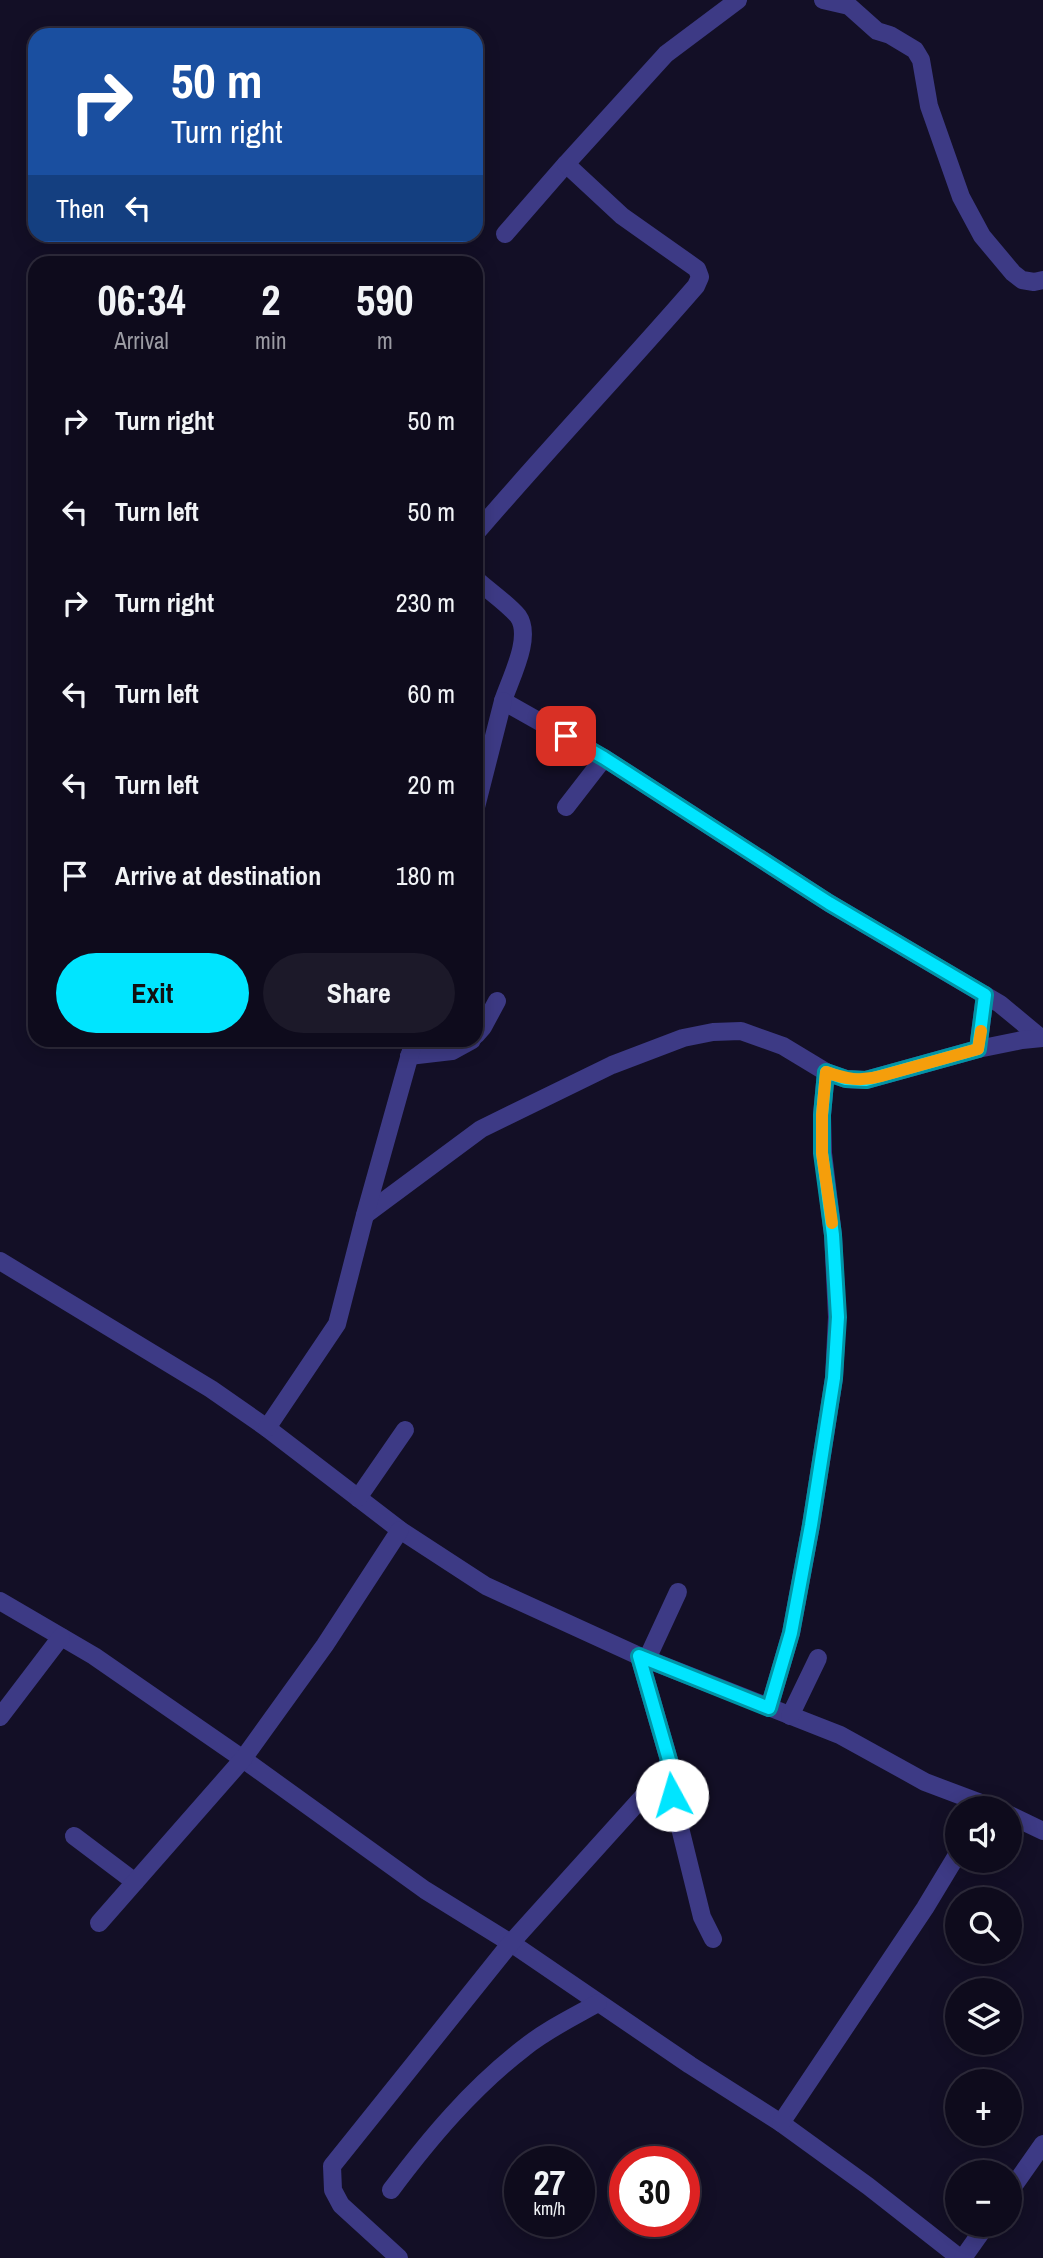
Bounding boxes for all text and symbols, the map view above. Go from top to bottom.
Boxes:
text: 50 m [171,47,263,113]
icon: right [56,56,147,147]
text: Turn right [171,110,283,153]
icon: left [119,189,157,227]
text: Then [56,191,105,226]
text: 06:34 [98,272,186,328]
text: 2 [261,272,280,328]
text: 590 [356,272,414,328]
text: Arrival [114,325,169,356]
text: min [255,325,287,356]
text: m [377,325,393,356]
icon: right [56,402,94,440]
text: Turn right [115,403,214,438]
text: 50 m [408,403,455,438]
icon: left [56,493,94,531]
text: Turn left [115,494,199,529]
text: 50 m [408,494,455,529]
icon: right [56,584,94,622]
text: Turn right [115,585,214,620]
text: 230 m [396,585,455,620]
icon: left [56,675,94,713]
text: Turn left [115,676,199,711]
text: 60 m [408,676,455,711]
pin [536,706,596,766]
icon: arrive [547,717,585,755]
icon: left [56,766,94,804]
text: Turn left [115,767,199,802]
text: 20 m [408,767,455,802]
icon: arrive [56,857,94,895]
text: Arrive at destination [115,858,321,893]
text: 180 m [396,858,455,893]
button: Exit [56,953,249,1033]
button: Share [263,953,455,1033]
position arrow [635,1758,709,1832]
map controls [945,1796,1022,2237]
button: sound [945,1796,1022,1873]
button: search [945,1887,1022,1964]
button: layers [945,1978,1022,2055]
button: + [945,2069,1022,2146]
speed limit sign: 30 [609,2146,700,2237]
text: 27 [534,2159,565,2206]
button: − [945,2160,1022,2237]
text: km/h [534,2196,566,2221]

